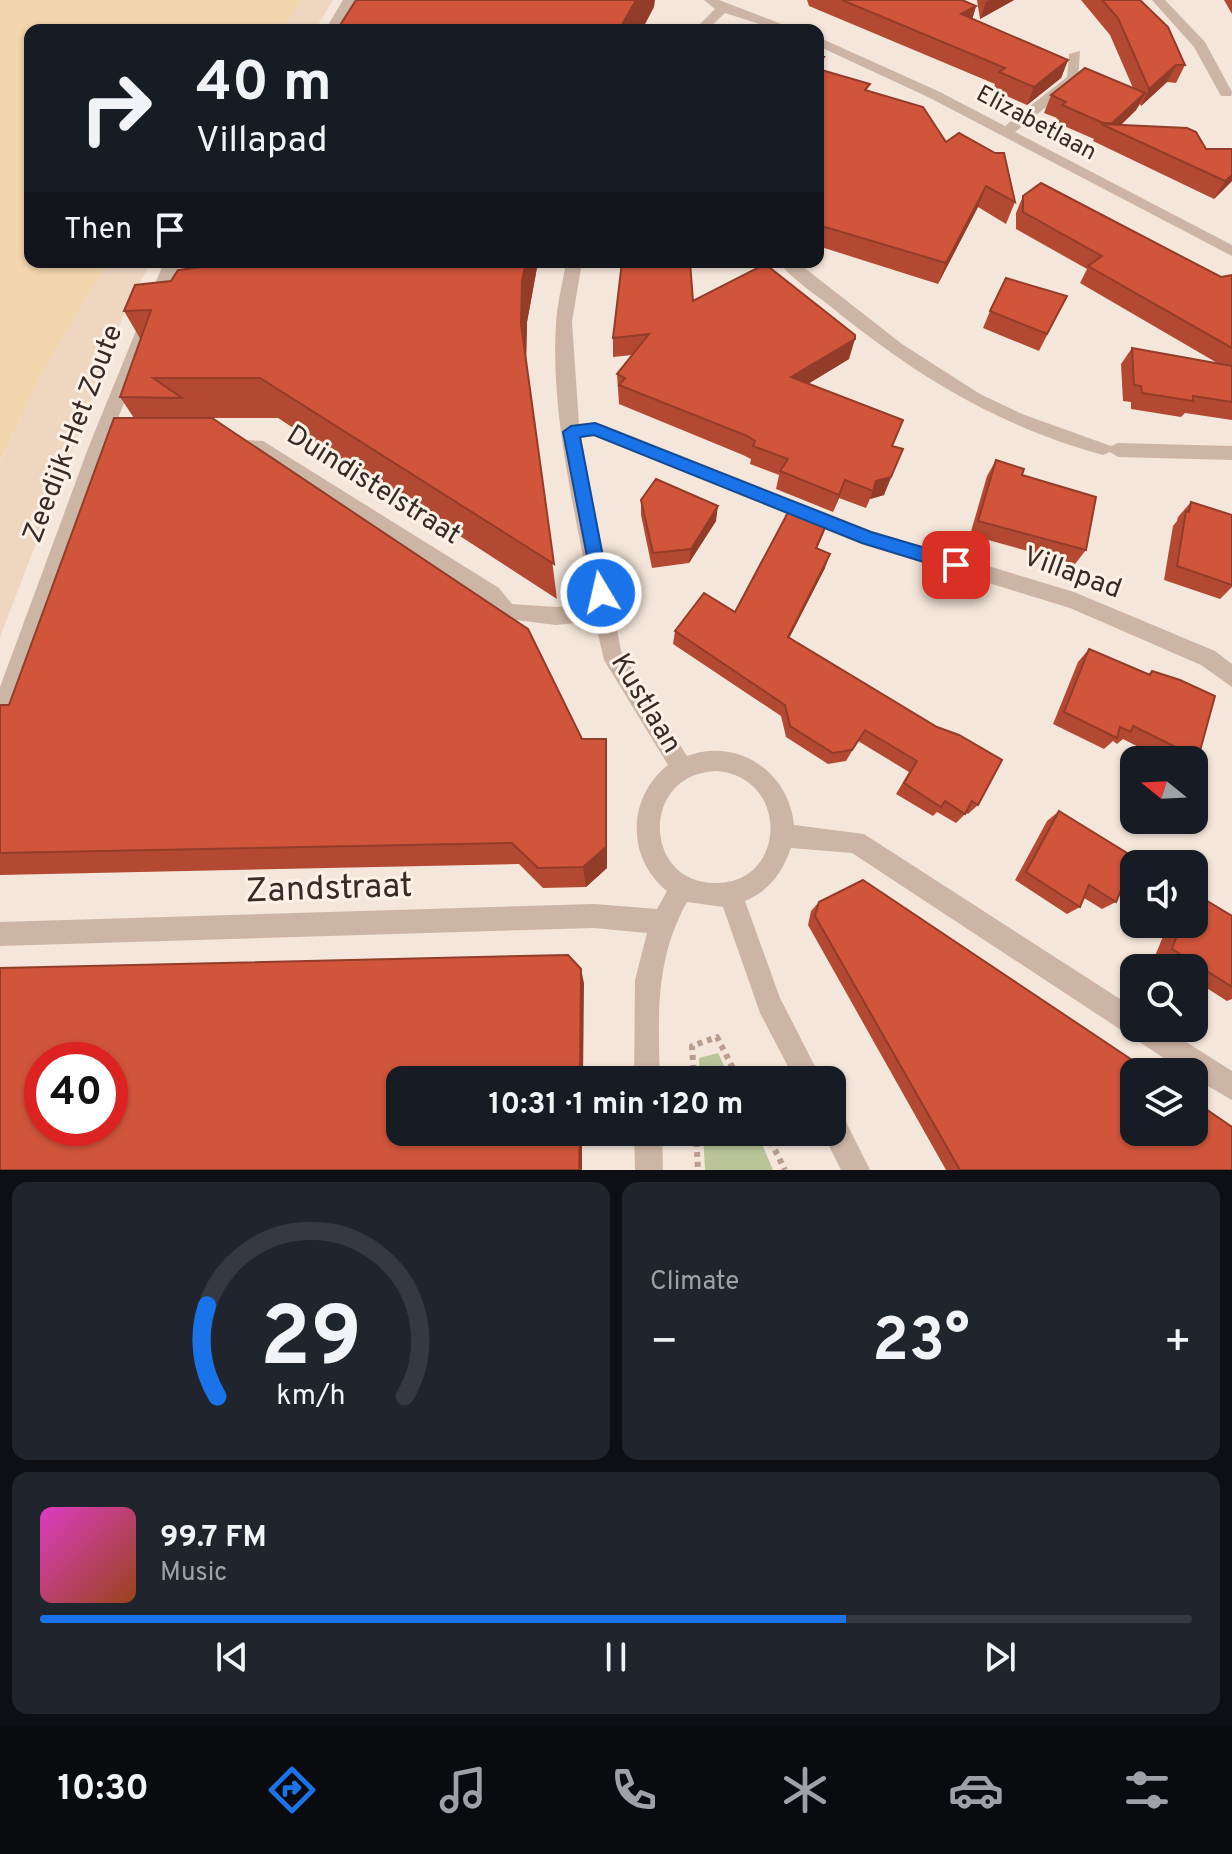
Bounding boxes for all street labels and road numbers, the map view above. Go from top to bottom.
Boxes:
street label: Elizabetlaan [971,80,1101,168]
street label: Zeedijk-Het Zoute [16,320,132,548]
street label: Duindistelstraat [279,418,467,554]
street label: Villapad [1018,540,1126,608]
street label: Kustlaan [601,648,689,760]
street label: Zandstraat [245,866,413,914]

